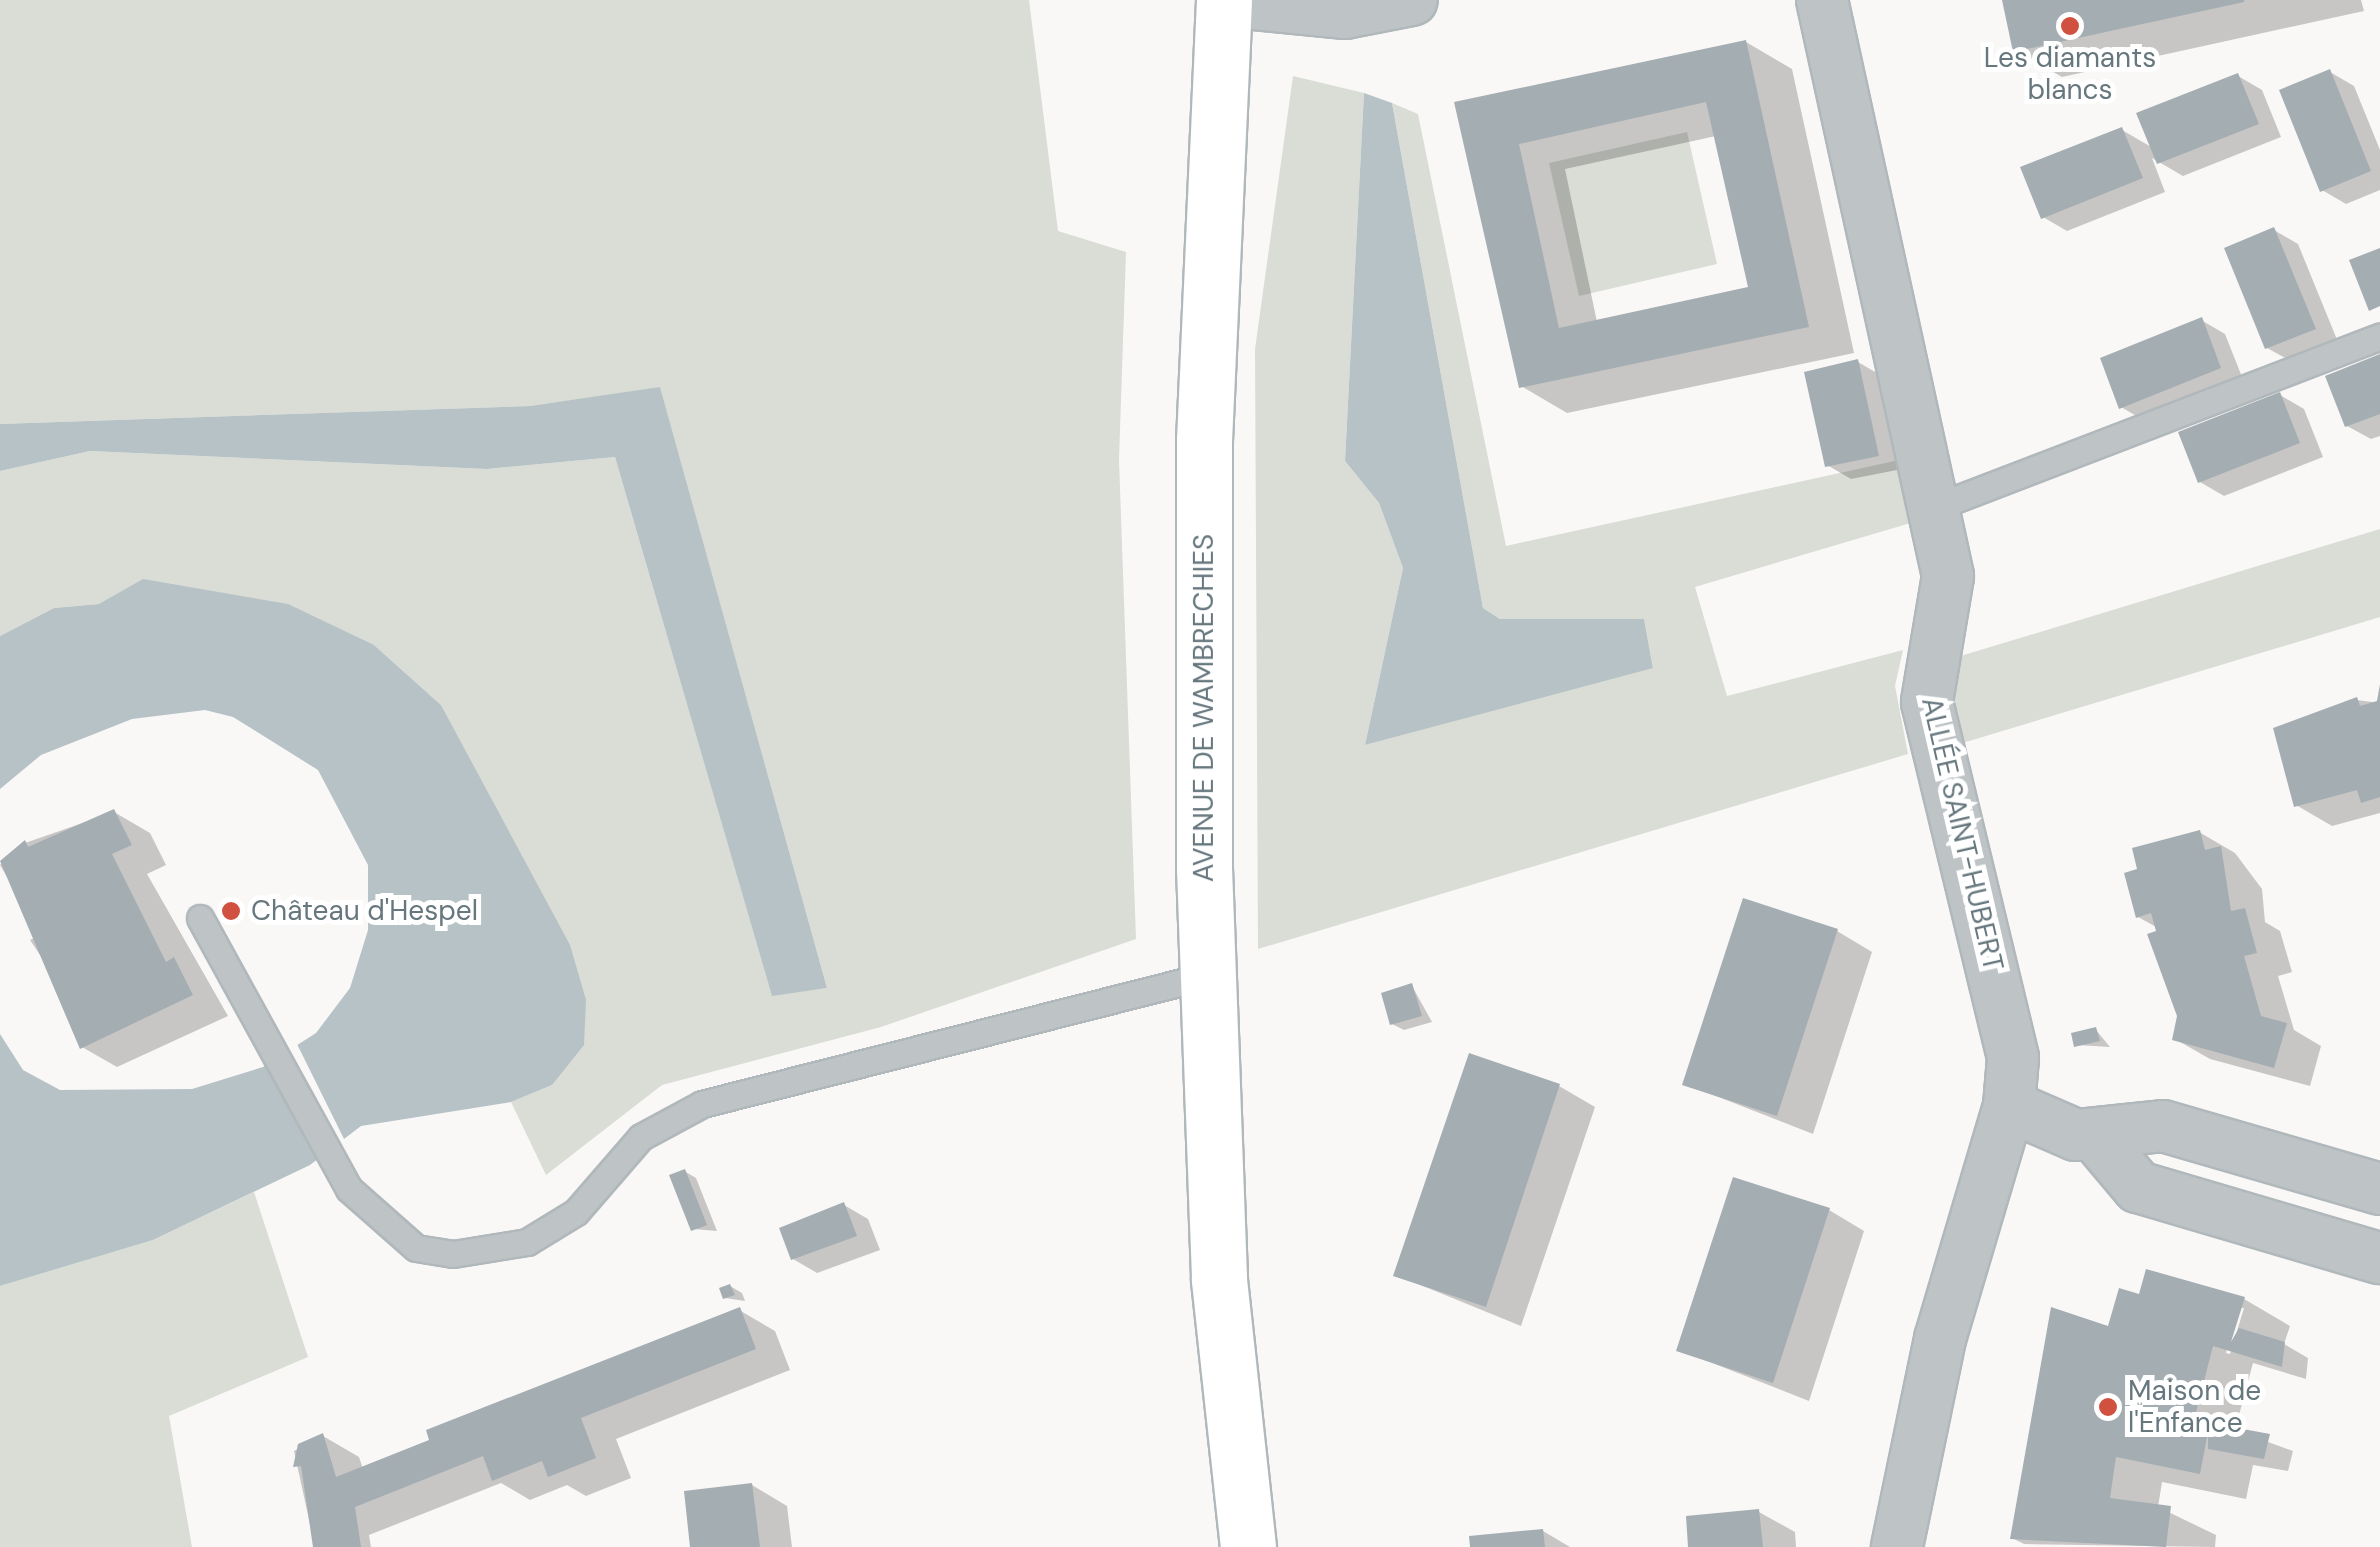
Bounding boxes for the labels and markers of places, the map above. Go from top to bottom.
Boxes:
marker: Les diamants blancs [2059,15,2081,37]
place label: Les diamants blancs [1984,41,2156,107]
place label: Château d'Hespel [251,894,478,928]
marker: Château d'Hespel [220,900,242,922]
place label: Maison de l'Enfance [2128,1374,2261,1440]
marker: Maison de l'Enfance [2097,1396,2119,1418]

